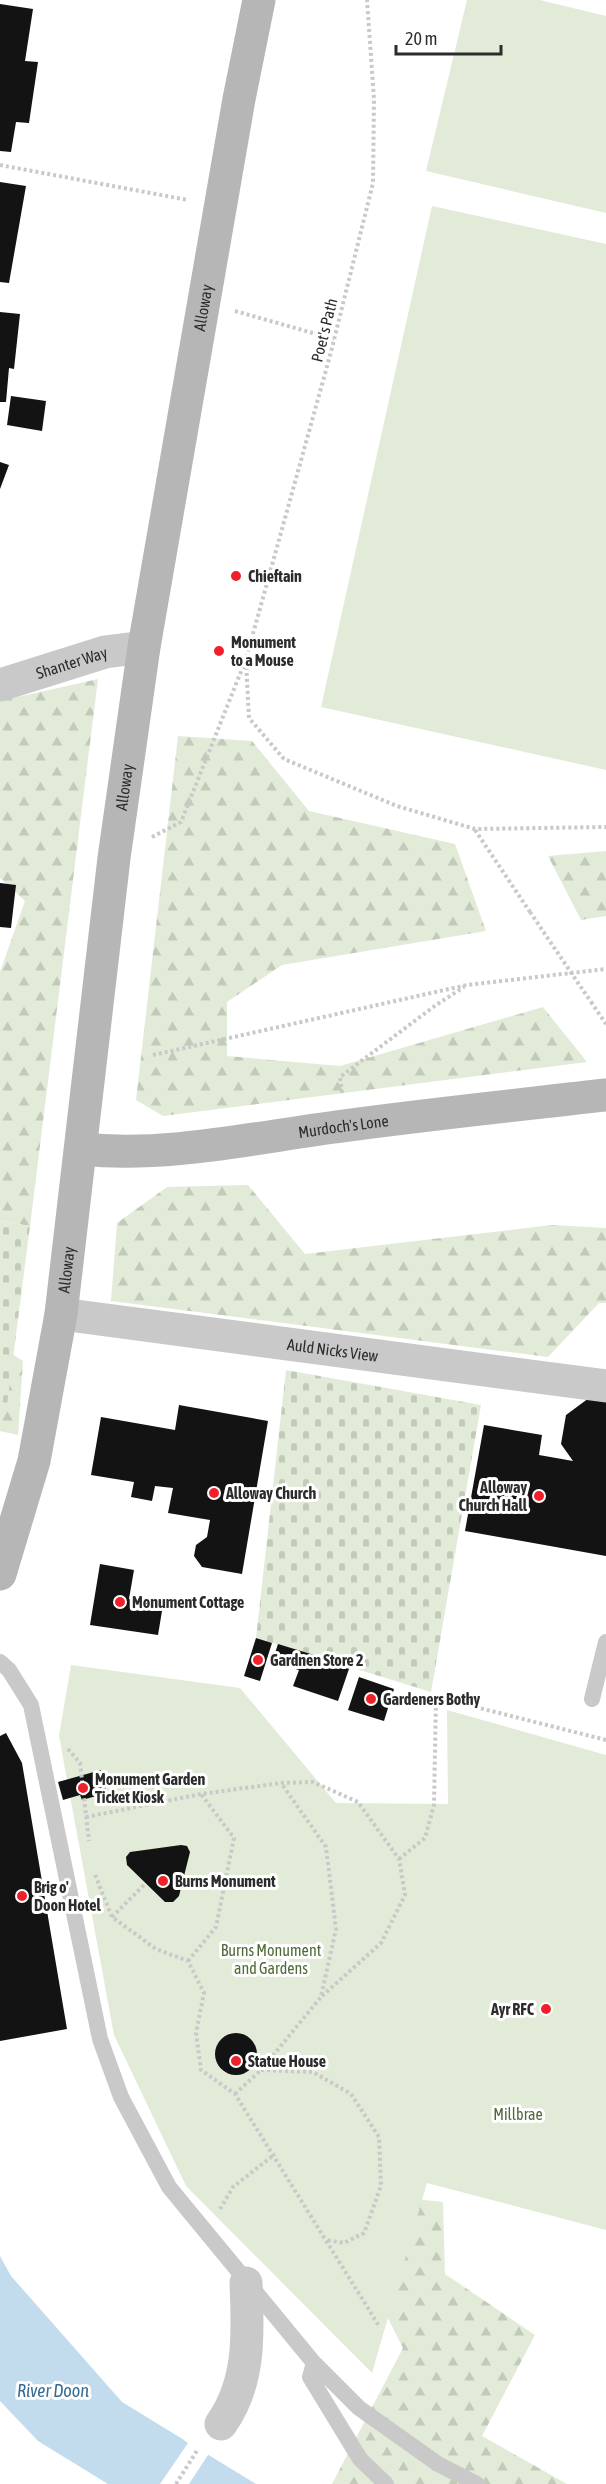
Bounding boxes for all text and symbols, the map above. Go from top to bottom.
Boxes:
scale bar [396,18,501,56]
text: 20 m [405,28,437,49]
street label: Alloway [190,283,217,332]
street label: Poet's Path [307,296,341,364]
place label: Chieftain [248,567,302,585]
marker: Chieftain [229,569,243,583]
place label: Monument to a Mouse [230,633,296,669]
street label: Shanter Way [34,643,110,682]
marker: Monument to a Mouse [212,644,226,658]
street label: Alloway [112,762,137,812]
street label: Murdoch's Lone [297,1111,390,1141]
street label: Alloway [54,1245,79,1294]
street label: Auld Nicks View [286,1335,380,1365]
place label: Alloway Church Hall [459,1478,528,1514]
place label: Alloway Church [225,1484,316,1502]
marker: Alloway Church [207,1486,221,1500]
marker: Alloway Church Hall [532,1489,546,1503]
place label: Monument Cottage [132,1593,244,1611]
marker: Monument Cottage [113,1595,127,1609]
place label: Gardnen Store 2 [270,1651,364,1669]
marker: Gardnen Store 2 [251,1653,265,1667]
place label: Gardeners Bothy [383,1690,481,1708]
marker: Gardeners Bothy [364,1692,378,1706]
place label: Monument Garden Ticket Kiosk [95,1770,206,1806]
marker: Monument Garden Ticket Kiosk [76,1781,90,1795]
place label: Burns Monument [175,1872,276,1890]
marker: Burns Monument [156,1874,170,1888]
place label: Brig o' Doon Hotel [34,1878,101,1914]
marker: Brig o' Doon Hotel [15,1889,29,1903]
park label: Burns Monument and Gardens [221,1941,322,1977]
place label: Ayr RFC [490,2000,535,2018]
marker: Ayr RFC [539,2002,553,2016]
place label: Statue House [248,2052,326,2070]
marker: Statue House [229,2054,243,2068]
park label: Millbrae [493,2105,543,2123]
water label: River Doon [17,2380,89,2401]

